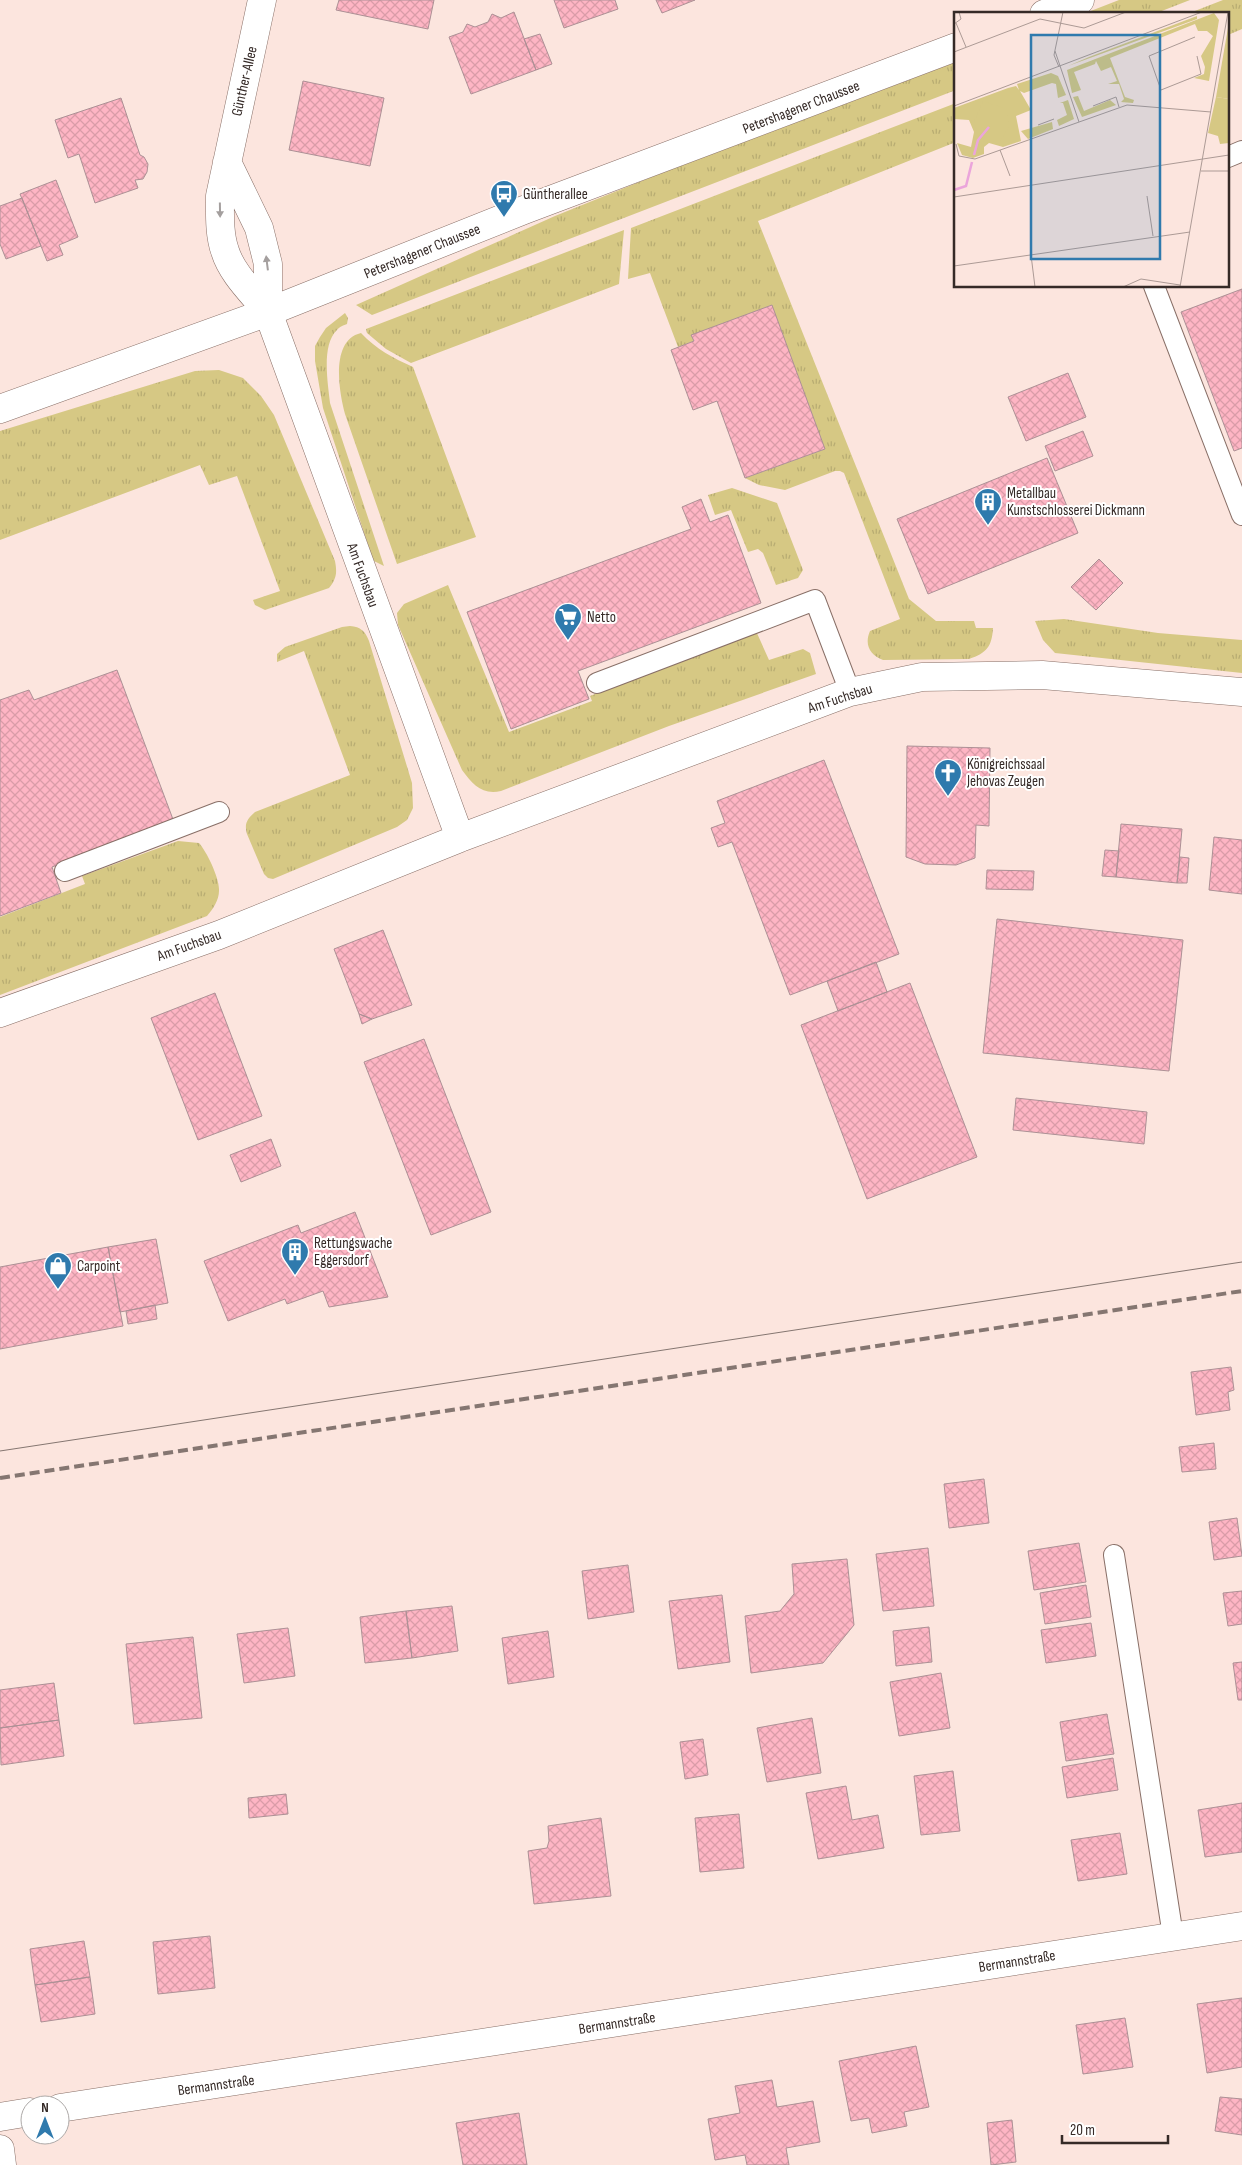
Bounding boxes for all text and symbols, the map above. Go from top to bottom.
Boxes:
inset map [954,12,1230,288]
street label: Günther-Allee [227,44,262,118]
street label: Petershagener Chaussee [740,76,862,139]
bus stop icon: Güntherallee [489,179,519,218]
place label: Güntherallee [523,185,588,204]
one-way arrow [217,202,225,218]
street label: Petershagener Chaussee [361,219,483,283]
one-way arrow [263,255,271,271]
place label: Metallbau Kunstschlosserei Dickmann [1007,484,1145,520]
building icon: Metallbau Kunstschlosserei Dickmann [973,487,1003,526]
street label: Am Fuchsbau [342,540,383,610]
supermarket icon: Netto [553,602,583,641]
place label: Netto [587,608,616,627]
street label: Am Fuchsbau [805,679,875,718]
place label: Königreichssaal Jehovas Zeugen [966,755,1045,791]
church icon: Königreichssaal Jehovas Zeugen [933,758,963,797]
street label: Am Fuchsbau [154,925,224,966]
place label: Rettungswache Eggersdorf [314,1234,392,1270]
building icon: Rettungswache Eggersdorf [280,1237,310,1276]
shop icon: Carpoint [43,1251,73,1290]
place label: Carpoint [77,1257,121,1276]
street label: Bermannstraße [977,1946,1057,1977]
street label: Bermannstraße [577,2008,657,2039]
street label: Bermannstraße [176,2071,256,2100]
north arrow [20,2095,70,2145]
text: N [41,2099,49,2116]
scale bar [1062,2112,1168,2144]
text: 20 m [1070,2121,1095,2140]

